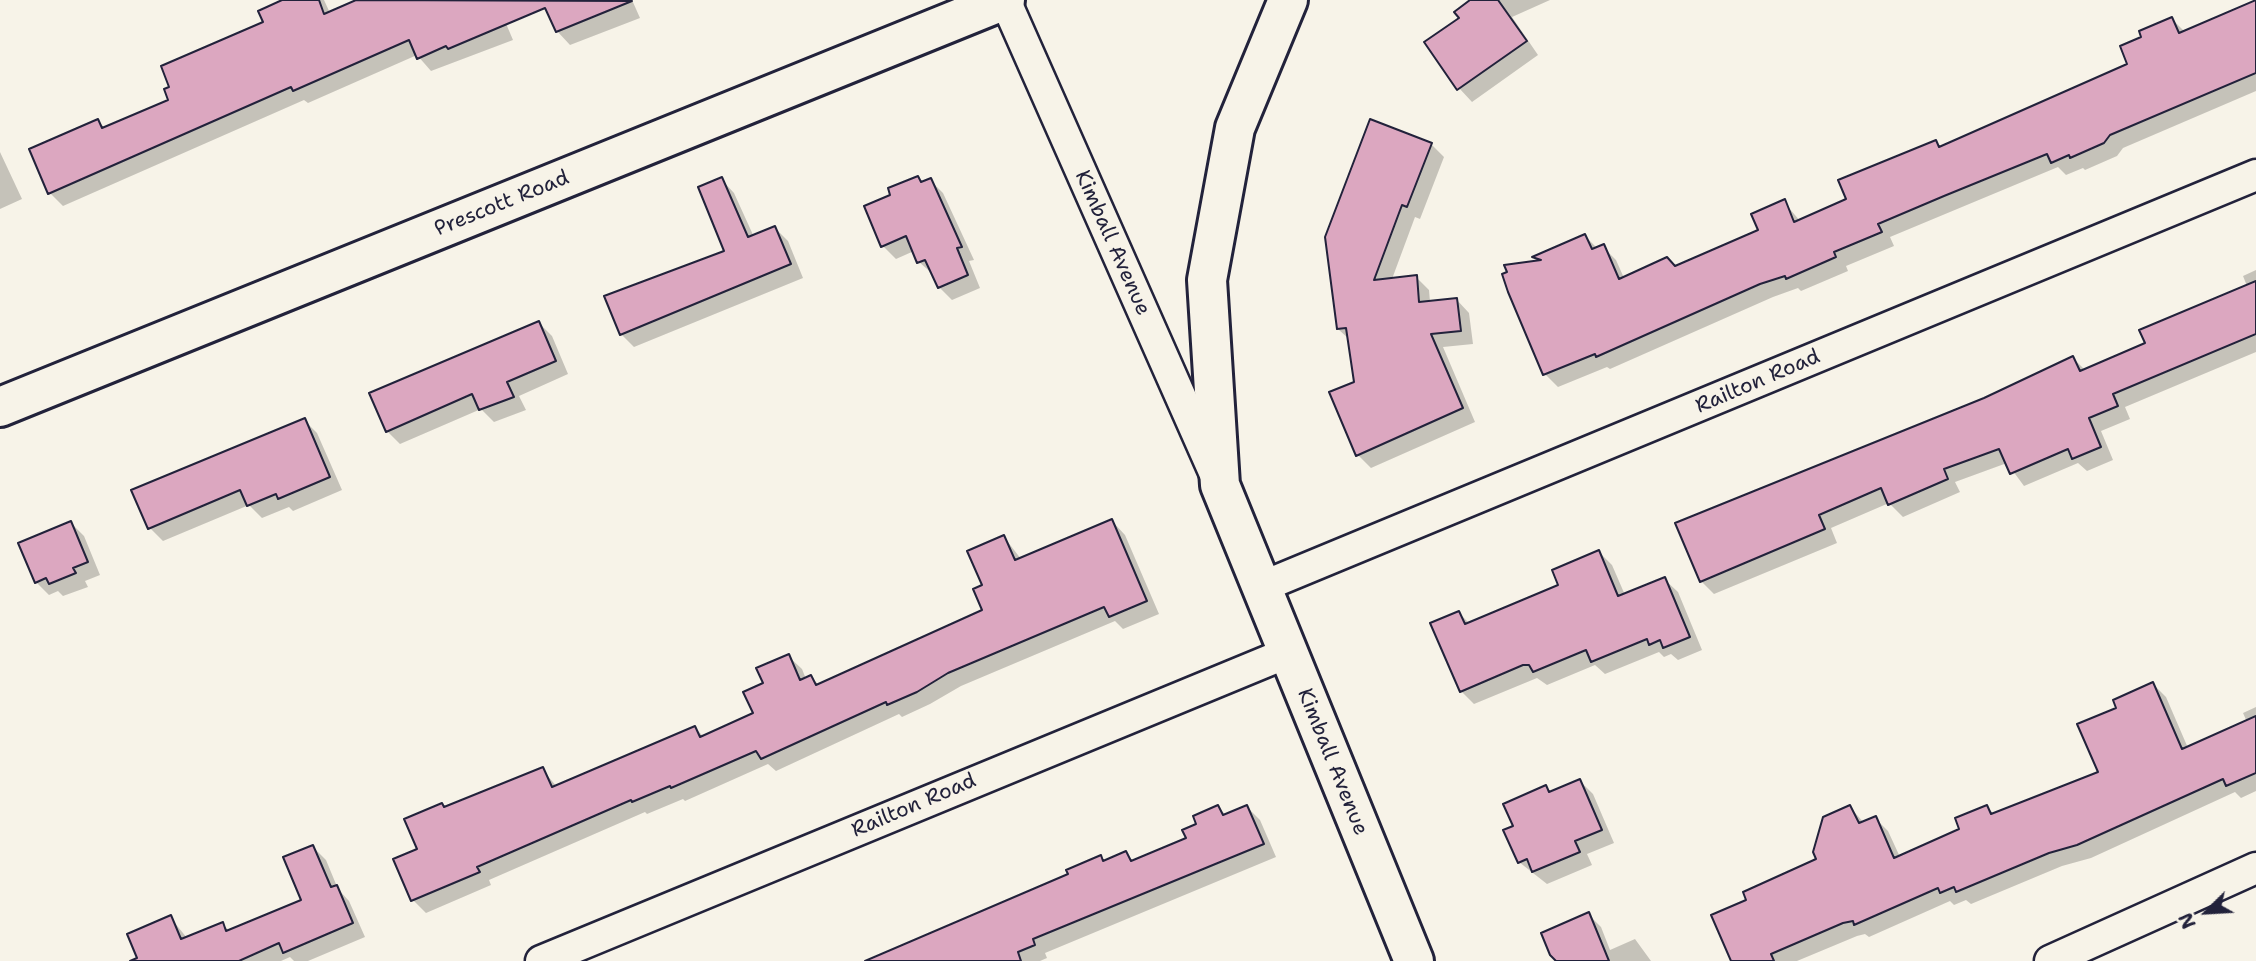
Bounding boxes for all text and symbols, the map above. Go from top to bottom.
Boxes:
street label: Prescott Road [431,166,573,242]
street label: Kimball Avenue [1069,167,1155,319]
street label: Railton Road [1692,344,1824,420]
street label: Kimball Avenue [1291,685,1373,839]
street label: Railton Road [848,768,980,844]
north arrow [2172,877,2242,947]
text: N [2173,909,2202,933]

